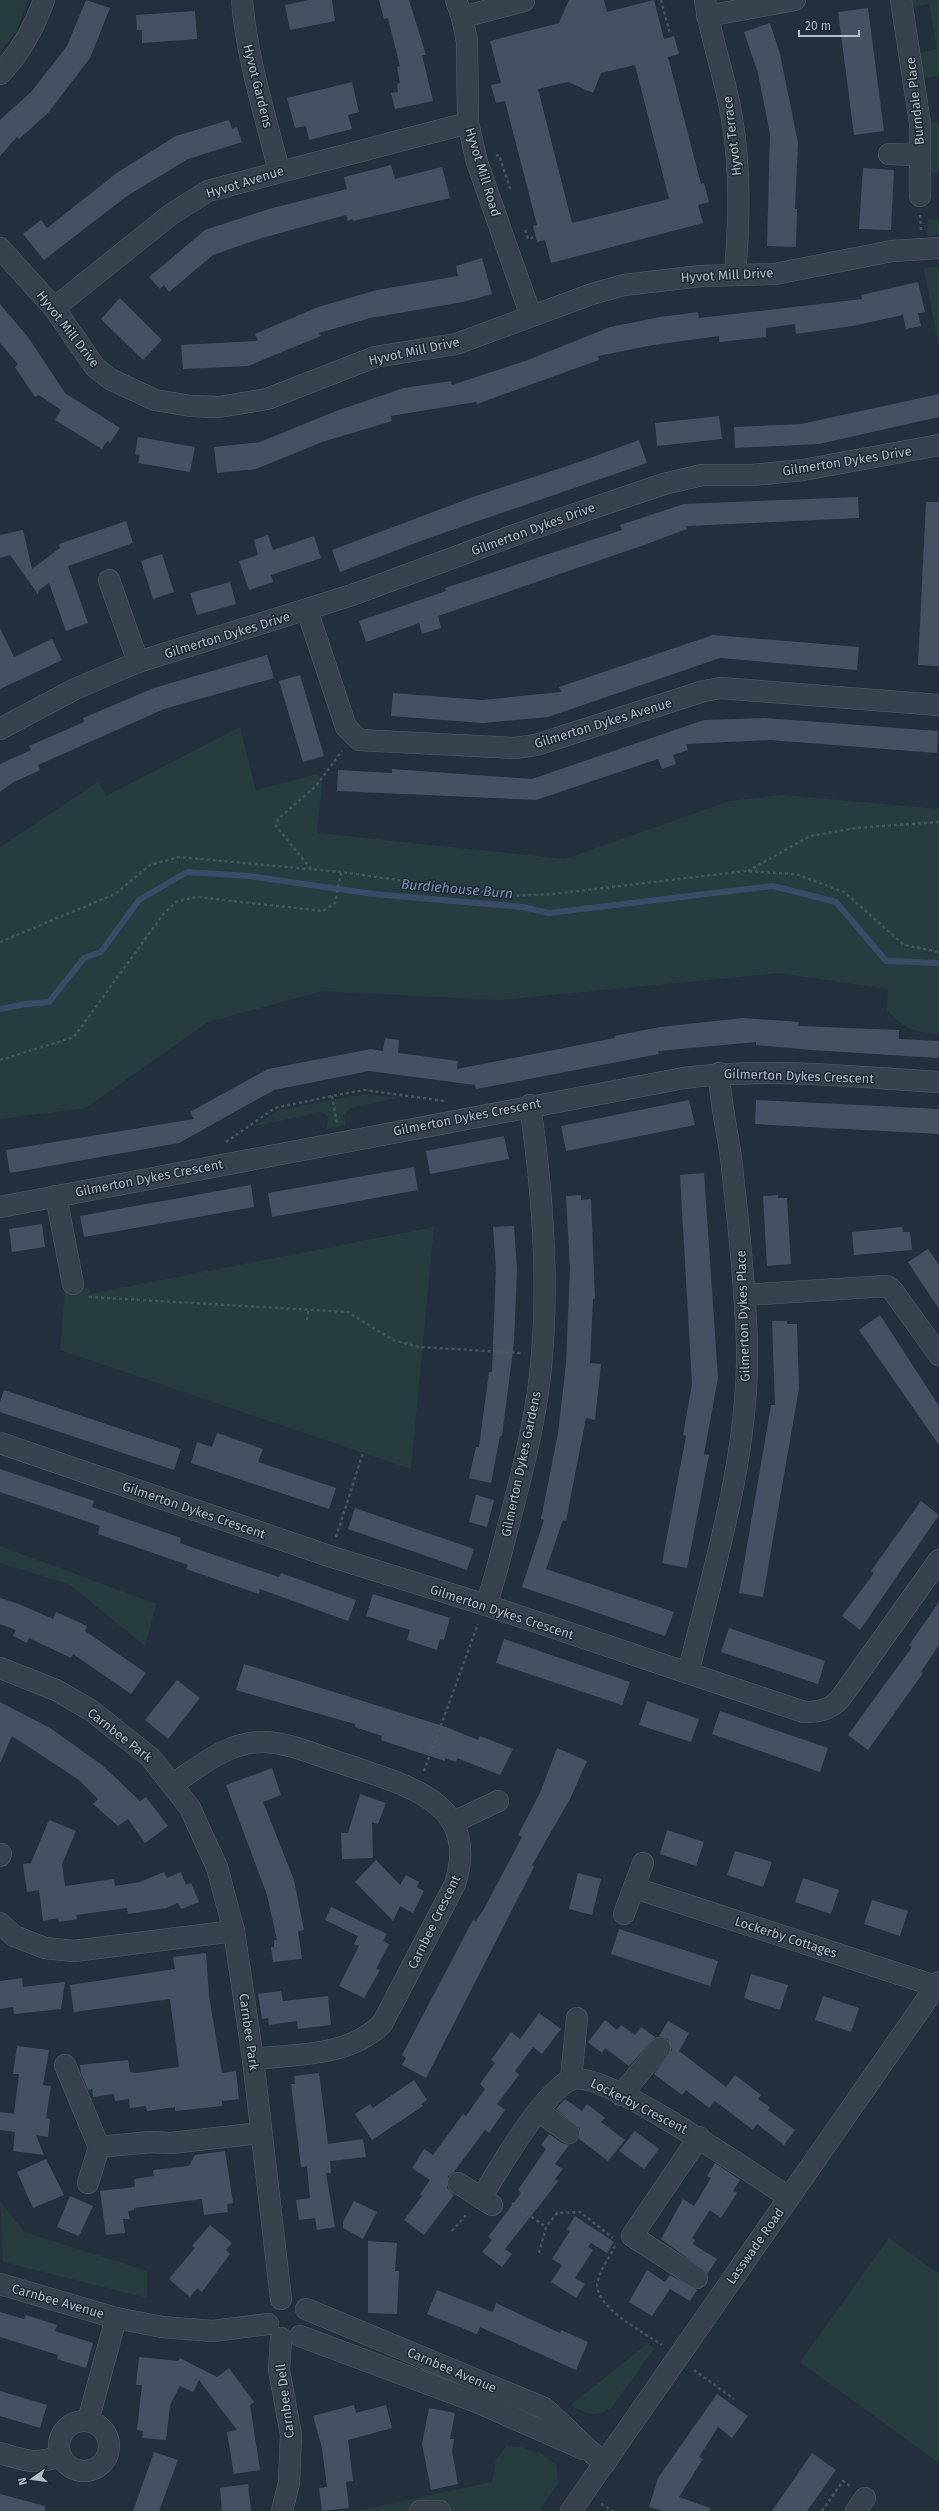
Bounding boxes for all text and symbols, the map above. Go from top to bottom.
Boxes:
scale bar [799,12,859,38]
text: 20 m [805,19,831,33]
street label: Hyvot Gardens [240,43,276,129]
street label: Burndale Place [903,56,927,146]
street label: Hyvot Terrace [720,95,744,177]
street label: Hyvot Mill Road [462,126,504,218]
street label: Hyvot Avenue [204,163,286,201]
street label: Hyvot Mill Drive [680,265,774,285]
street label: Hyvot Mill Drive [34,288,102,370]
street label: Hyvot Mill Drive [367,334,461,368]
street label: Gilmerton Dykes Drive [781,443,913,479]
street label: Gilmerton Dykes Drive [469,500,597,558]
street label: Gilmerton Dykes Drive [162,609,292,661]
street label: Gilmerton Dykes Avenue [532,695,674,751]
water label: Burdiehouse Burn [400,876,514,902]
street label: Gilmerton Dykes Crescent [724,1066,875,1086]
street label: Gilmerton Dykes Crescent [392,1095,542,1139]
street label: Gilmerton Dykes Crescent [74,1156,224,1200]
street label: Gilmerton Dykes Place [733,1250,753,1382]
street label: Gilmerton Dykes Gardens [498,1390,544,1538]
street label: Gilmerton Dykes Crescent [121,1478,268,1542]
street label: Gilmerton Dykes Crescent [428,1582,576,1642]
street label: Carnbee Park [85,1705,156,1765]
street label: Carnbee Crescent [405,1872,463,1971]
street label: Lockerby Cottages [733,1913,839,1961]
street label: Carnbee Park [236,1992,262,2072]
street label: Lockerby Crescent [588,2075,690,2137]
street label: Lasswade Road [723,2205,787,2287]
street label: Carnbee Avenue [10,2281,106,2321]
street label: Carnbee Avenue [405,2344,499,2396]
street label: Carnbee Dell [273,2363,297,2439]
north arrow [12,2459,52,2499]
text: N [16,2476,30,2486]

